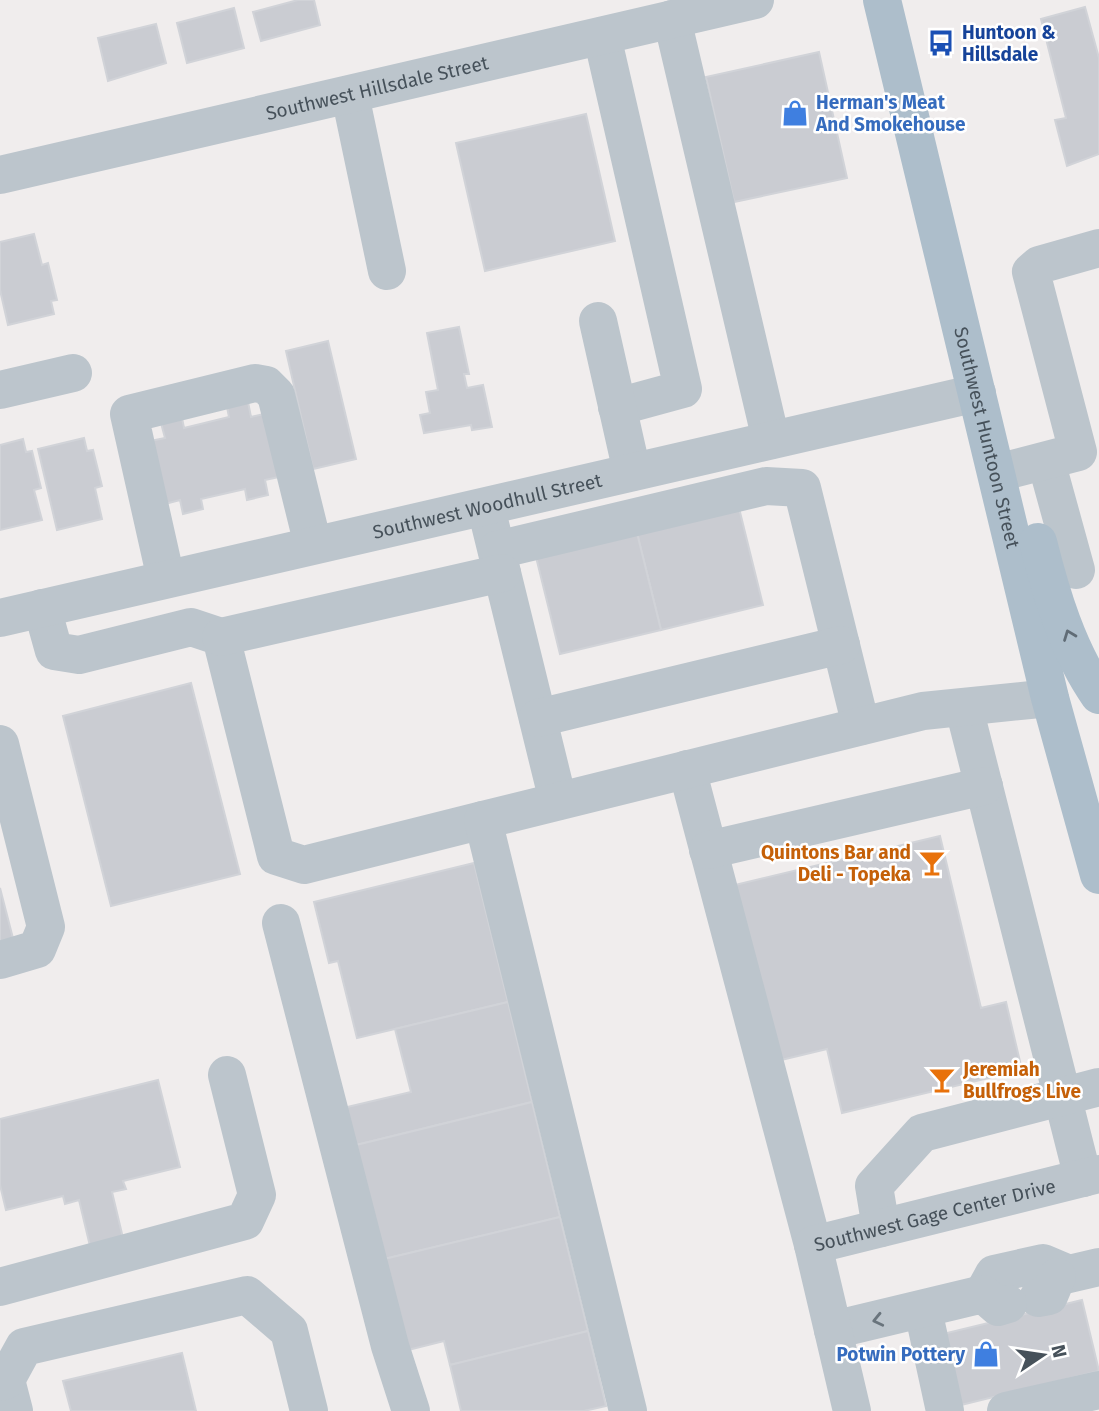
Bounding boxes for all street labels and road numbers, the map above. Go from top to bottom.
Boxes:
street label: Southwest Hillsdale Street [264,51,491,125]
street label: Southwest Huntoon Street [950,324,1025,551]
street label: Southwest Woodhull Street [370,468,604,543]
street label: Southwest Gage Center Drive [812,1174,1058,1256]

